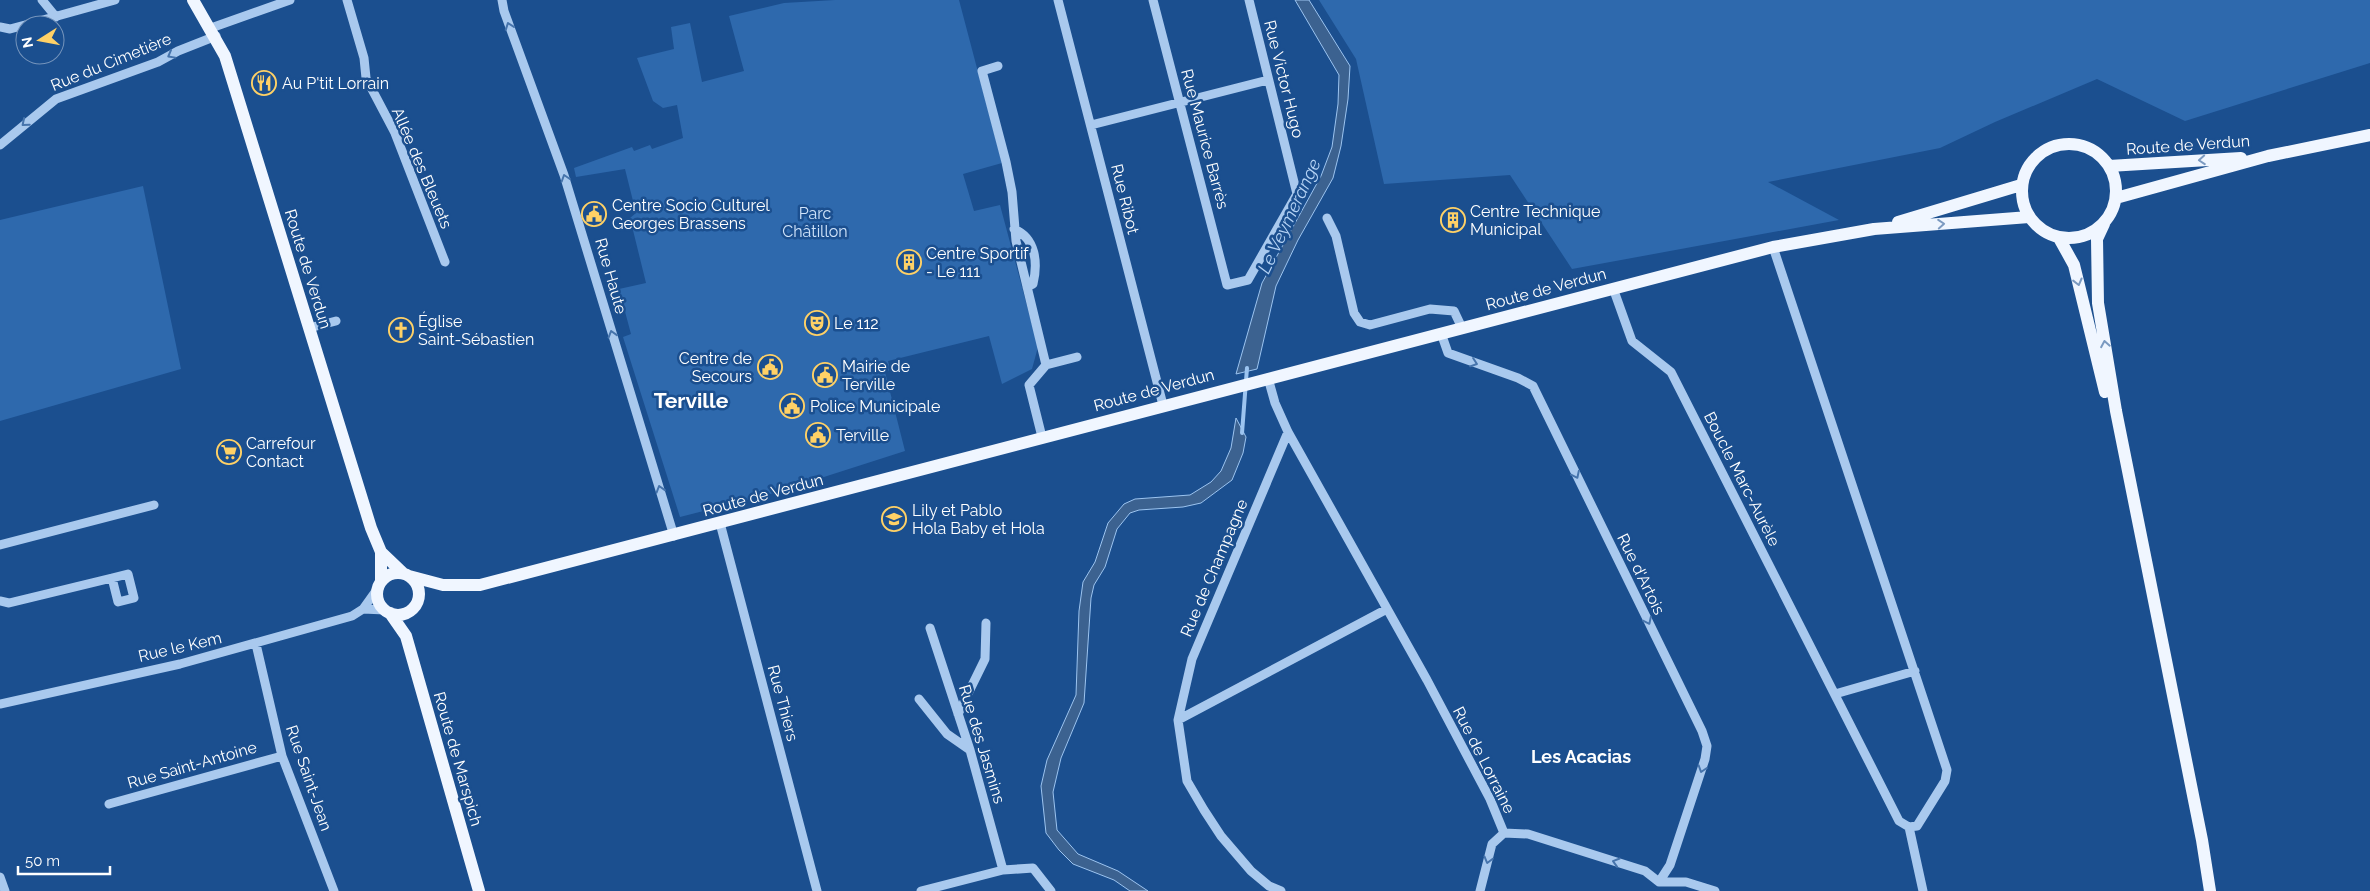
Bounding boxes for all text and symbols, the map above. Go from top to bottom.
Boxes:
north arrow [15,15,65,65]
street label: Rue Victor Hugo [1260,18,1308,140]
one-way arrow [505,22,515,30]
street label: Rue du Cimetière [48,29,174,95]
text: N [18,36,36,49]
one-way arrow [167,49,176,59]
street label: Rue Maurice Barrès [1177,67,1233,211]
restaurant icon: Au P'tit Lorrain [251,70,277,96]
place label: Au P'tit Lorrain [282,74,389,93]
street label: Allée des Bleuets [388,105,456,232]
one-way arrow [22,118,31,126]
street label: Route de Verdun [2125,131,2251,159]
one-way arrow [2198,154,2206,165]
water label: Le Veymerange [1253,155,1325,277]
street label: Rue Ribot [1107,162,1143,237]
one-way arrow [561,174,571,183]
place label: Centre Socio Culturel Georges Brassens [612,196,770,233]
public building icon: Centre Socio Culturel Georges Brassens [581,201,607,227]
place label: Centre Technique Municipal [1470,202,1600,239]
park label: Parc Châtillon [782,204,848,241]
street label: Route de Verdun [281,207,335,331]
building icon: Centre Technique Municipal [1440,207,1466,233]
one-way arrow [1937,219,1945,230]
street label: Rue Haute [591,236,631,316]
place label: Centre Sportif - Le 111 [926,244,1029,281]
building icon: Centre Sportif - Le 111 [896,249,922,275]
street label: Route de Verdun [1484,264,1608,314]
one-way arrow [2072,278,2083,287]
theatre icon: Le 112 [804,310,830,336]
place label: Église Saint-Sébastien [418,311,534,349]
place label: Le 112 [834,314,879,333]
church icon: Église Saint-Sébastien [388,317,414,343]
one-way arrow [608,330,618,338]
one-way arrow [2100,340,2110,349]
place label: Centre de Secours [679,349,752,386]
public building icon: Centre de Secours [757,354,783,380]
place label: Mairie de Terville [842,357,910,394]
one-way arrow [1469,357,1478,367]
public building icon: Mairie de Terville [812,362,838,388]
street label: Route de Verdun [1092,365,1216,415]
district label: Terville [654,388,729,413]
public building icon: Police Municipale [779,393,805,419]
place label: Police Municipale [810,397,940,416]
street label: Boucle Marc-Aurèle [1700,409,1784,549]
public building icon: Terville [805,422,831,448]
place label: Terville [836,426,889,445]
place label: Carrefour Contact [246,434,316,471]
supermarket icon: Carrefour Contact [216,439,242,465]
street label: Route de Verdun [701,470,825,520]
one-way arrow [1570,470,1580,479]
one-way arrow [655,485,665,494]
street label: Rue de Champagne [1176,496,1252,640]
place label: Lily et Pablo Hola Baby et Hola [912,501,1045,538]
school or university icon: Lily et Pablo Hola Baby et Hola [881,506,907,532]
street label: Rue d'Artois [1613,530,1669,618]
one-way arrow [1642,616,1652,625]
street label: Rue le Kem [136,628,224,666]
street label: Rue Thiers [764,663,802,743]
street label: Rue des Jasmins [955,682,1009,806]
street label: Route de Marspich [430,690,486,828]
street label: Rue de Lorraine [1449,703,1519,817]
street label: Rue Saint-Jean [282,723,336,833]
street label: Rue Saint-Antoine [125,737,259,793]
district label: Les Acacias [1531,746,1631,767]
one-way arrow [1697,765,1707,773]
scale bar [18,844,110,876]
text: 50 m [25,852,60,870]
one-way arrow [1483,855,1494,864]
one-way arrow [1612,857,1620,867]

